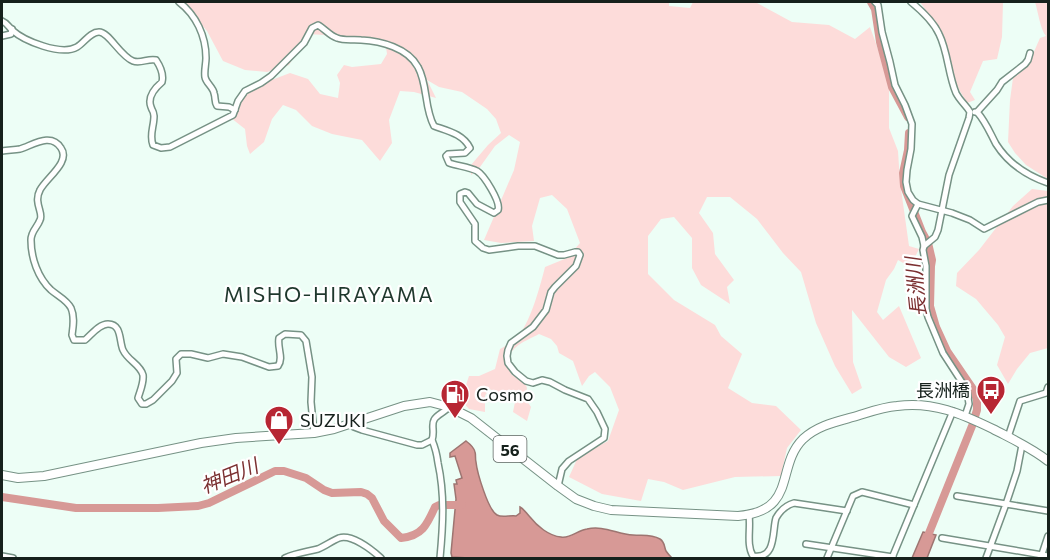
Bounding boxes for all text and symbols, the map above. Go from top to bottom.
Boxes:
water label: 長洲川 [900,254,930,318]
district label: MISHO-HIRAYAMA [224,281,434,306]
bus stop icon: 長洲橋 [975,374,1007,416]
fuel station icon: Cosmo [439,378,471,420]
place label: 長洲橋 [916,379,970,401]
place label: Cosmo [476,383,534,405]
shop icon: SUZUKI [263,404,295,446]
place label: SUZUKI [300,409,366,431]
road number: 56 [494,436,526,462]
water label: 神田川 [197,452,263,497]

